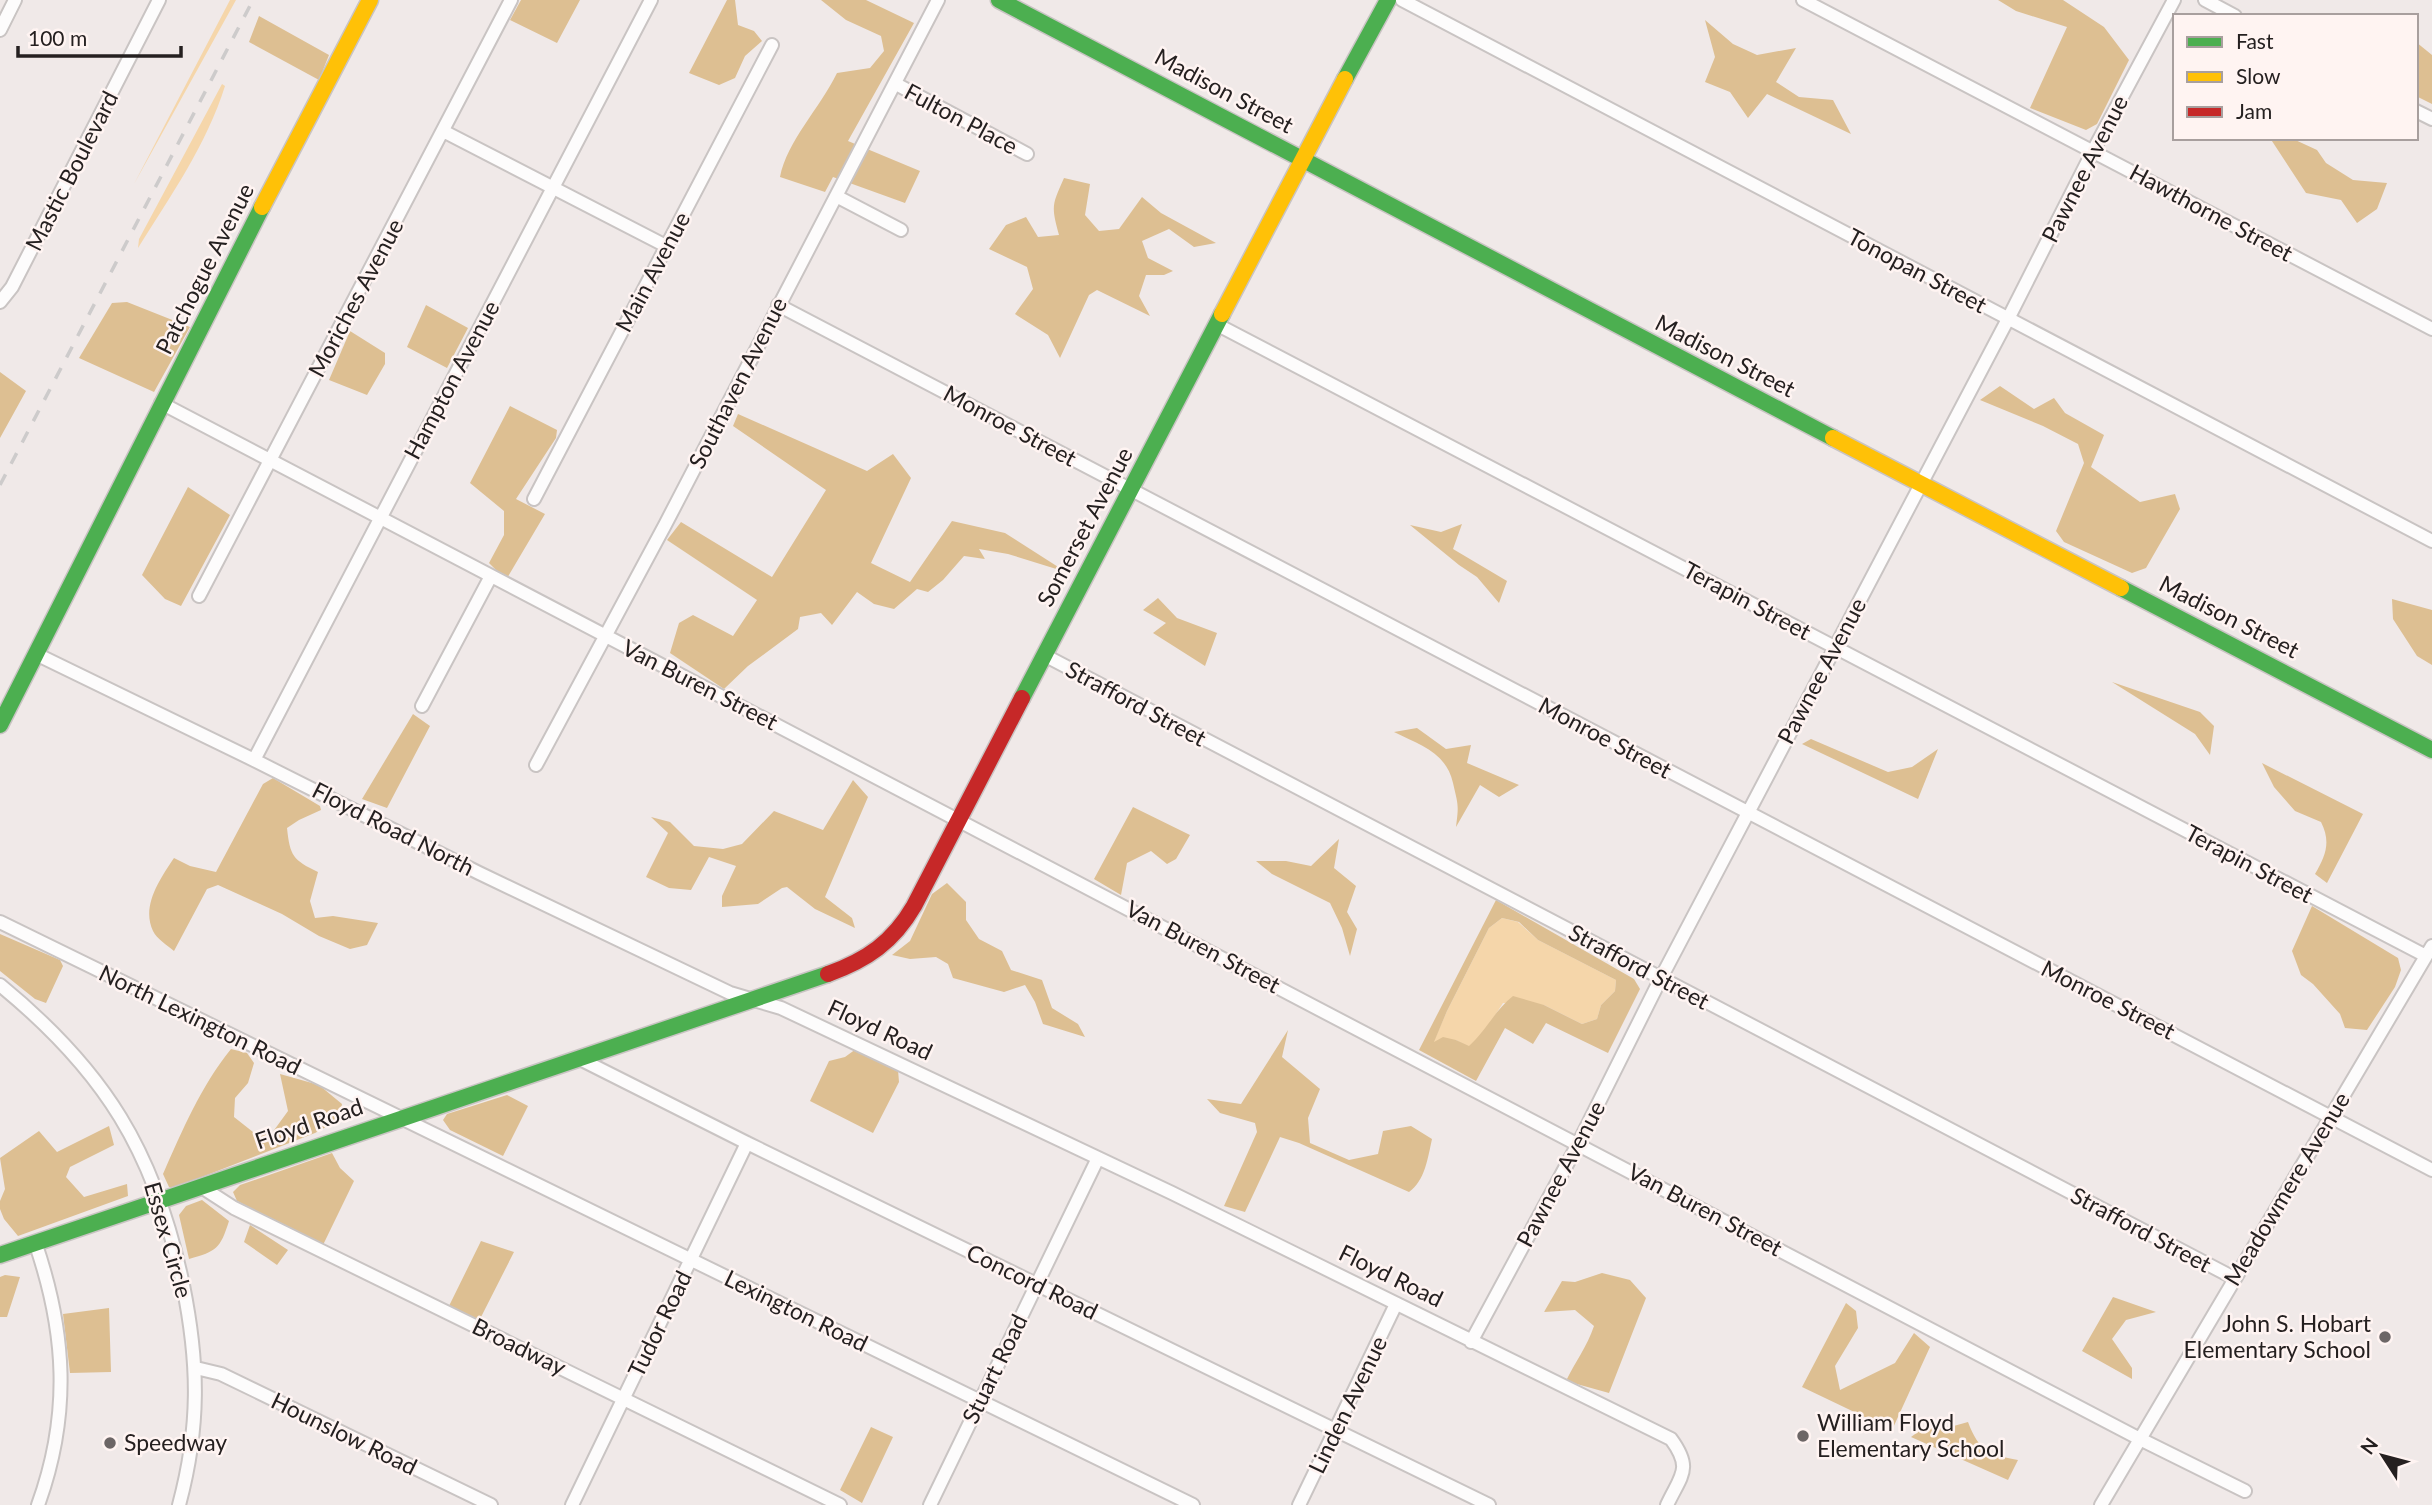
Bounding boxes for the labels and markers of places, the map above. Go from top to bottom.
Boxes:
place label: John S. Hobart Elementary School [2184,1309,2372,1363]
marker: John S. Hobart Elementary School [2377,1329,2393,1345]
place label: William Floyd Elementary School [1817,1408,2004,1462]
place label: Speedway [124,1428,227,1456]
marker: William Floyd Elementary School [1795,1428,1811,1444]
marker: Speedway [102,1435,118,1451]

